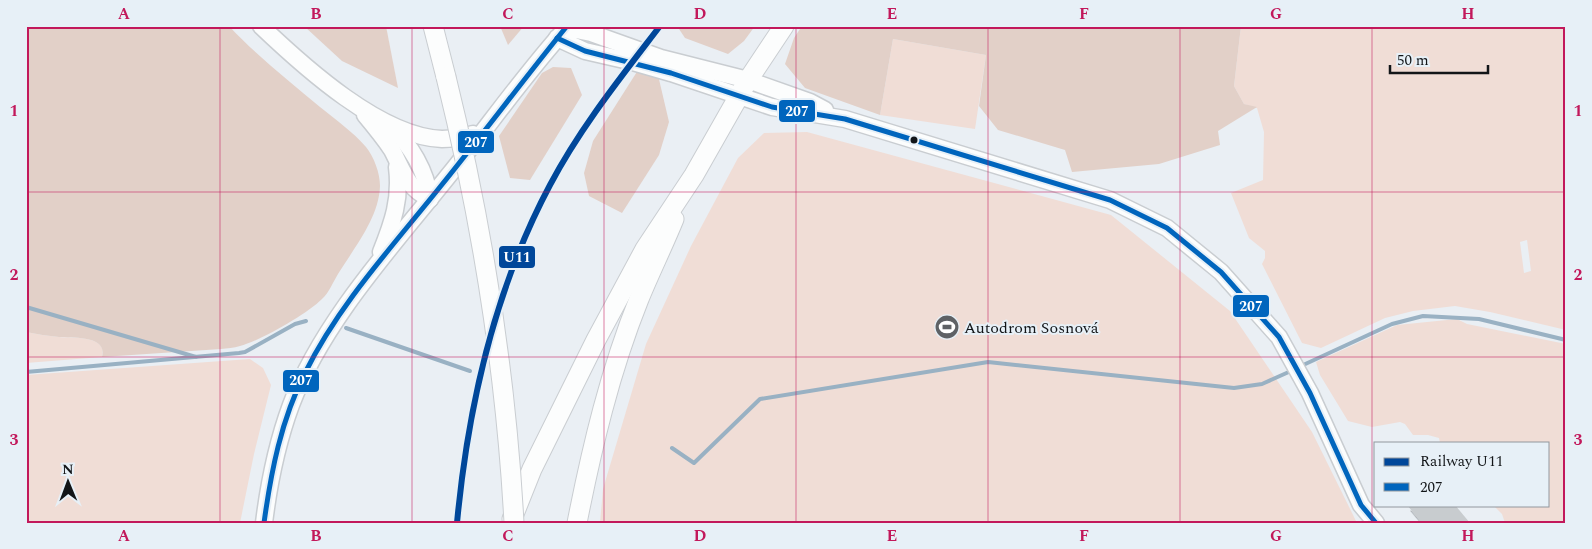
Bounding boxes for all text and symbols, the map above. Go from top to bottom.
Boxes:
text: A [118,2,131,26]
text: B [310,2,322,26]
text: C [502,2,514,26]
text: D [694,2,707,26]
text: E [887,2,897,26]
text: F [1079,2,1089,26]
text: G [1270,2,1282,26]
text: H [1461,2,1475,26]
scale bar [1390,42,1487,74]
text: 50 m [1397,49,1429,72]
text: 1 [10,99,18,123]
line badge: 207 [778,99,816,123]
text: 1 [1574,99,1582,123]
text: 207 [785,101,809,122]
line badge: 207 [457,130,495,154]
text: 207 [464,132,488,153]
unlabelled marker [909,135,919,145]
line badge: U11 [498,245,536,269]
text: U11 [503,247,531,268]
text: 2 [10,263,19,287]
text: 2 [1574,263,1583,287]
line badge: 207 [1232,294,1270,318]
text: 207 [1239,296,1263,317]
sports icon: Autodrom Sosnová [934,314,960,340]
place label: Autodrom Sosnová [964,316,1099,340]
line badge: 207 [282,369,320,393]
text: 207 [289,370,313,391]
text: 3 [10,428,19,452]
text: 3 [1574,428,1583,452]
legend [1374,442,1550,506]
text: Railway U11 [1420,450,1503,473]
north arrow [42,456,92,506]
text: N [62,459,74,480]
text: 207 [1420,476,1443,499]
text: A [118,524,131,548]
text: B [310,524,322,548]
text: C [502,524,514,548]
text: D [694,524,707,548]
text: E [887,524,897,548]
text: F [1079,524,1089,548]
text: G [1270,524,1282,548]
text: H [1461,524,1475,548]

